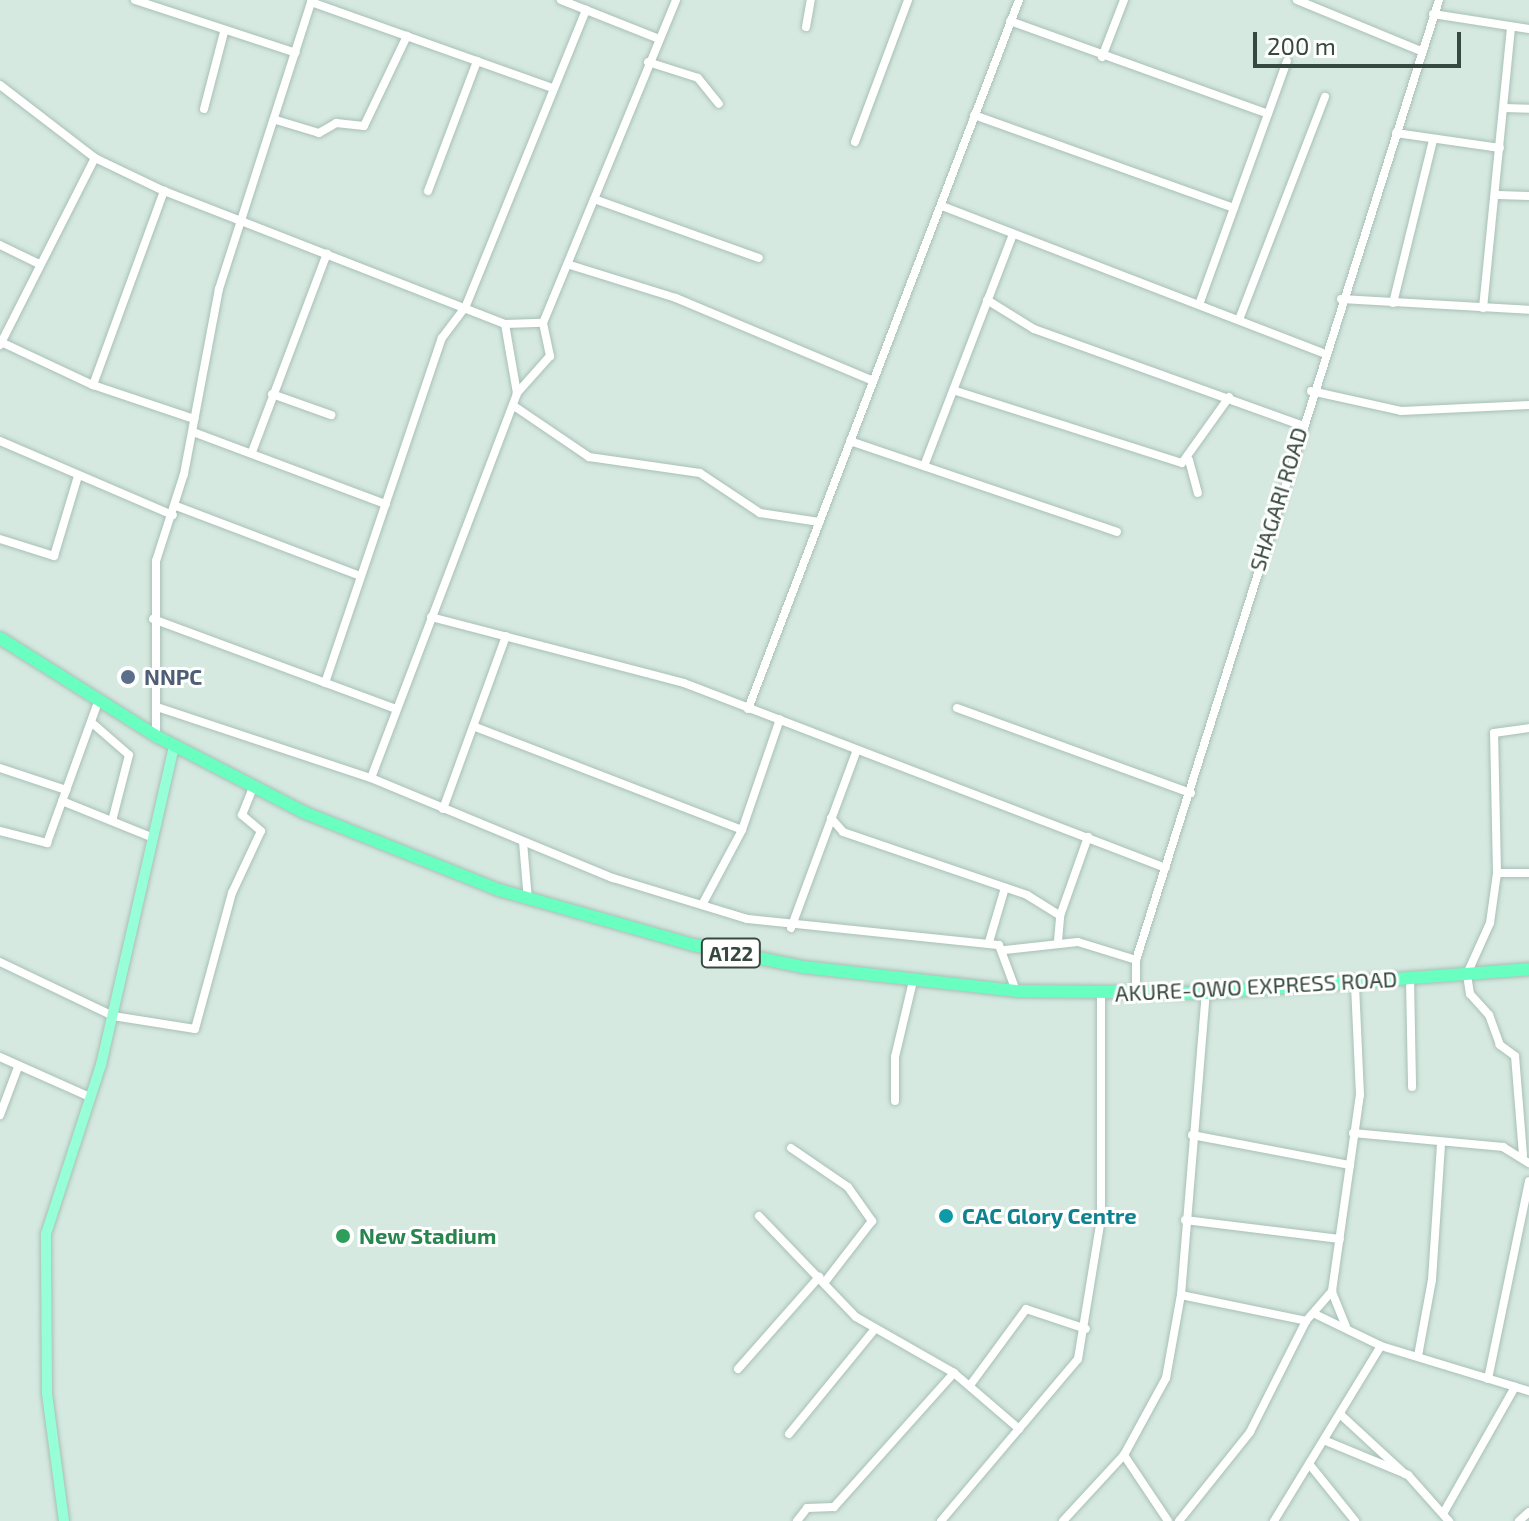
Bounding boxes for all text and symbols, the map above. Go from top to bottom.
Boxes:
scale bar [1257,16,1465,66]
text: 200 m [1267,31,1336,60]
street label: SHAGARI ROAD [1244,424,1312,574]
place label: NNPC [144,664,202,690]
marker: NNPC [119,668,137,686]
road number: A122 [699,937,763,969]
street label: AKURE-OWO EXPRESS ROAD [1114,965,1398,1007]
place label: CAC Glory Centre [962,1203,1137,1229]
marker: CAC Glory Centre [937,1207,955,1225]
place label: New Stadium [359,1223,497,1249]
marker: New Stadium [334,1227,352,1245]

